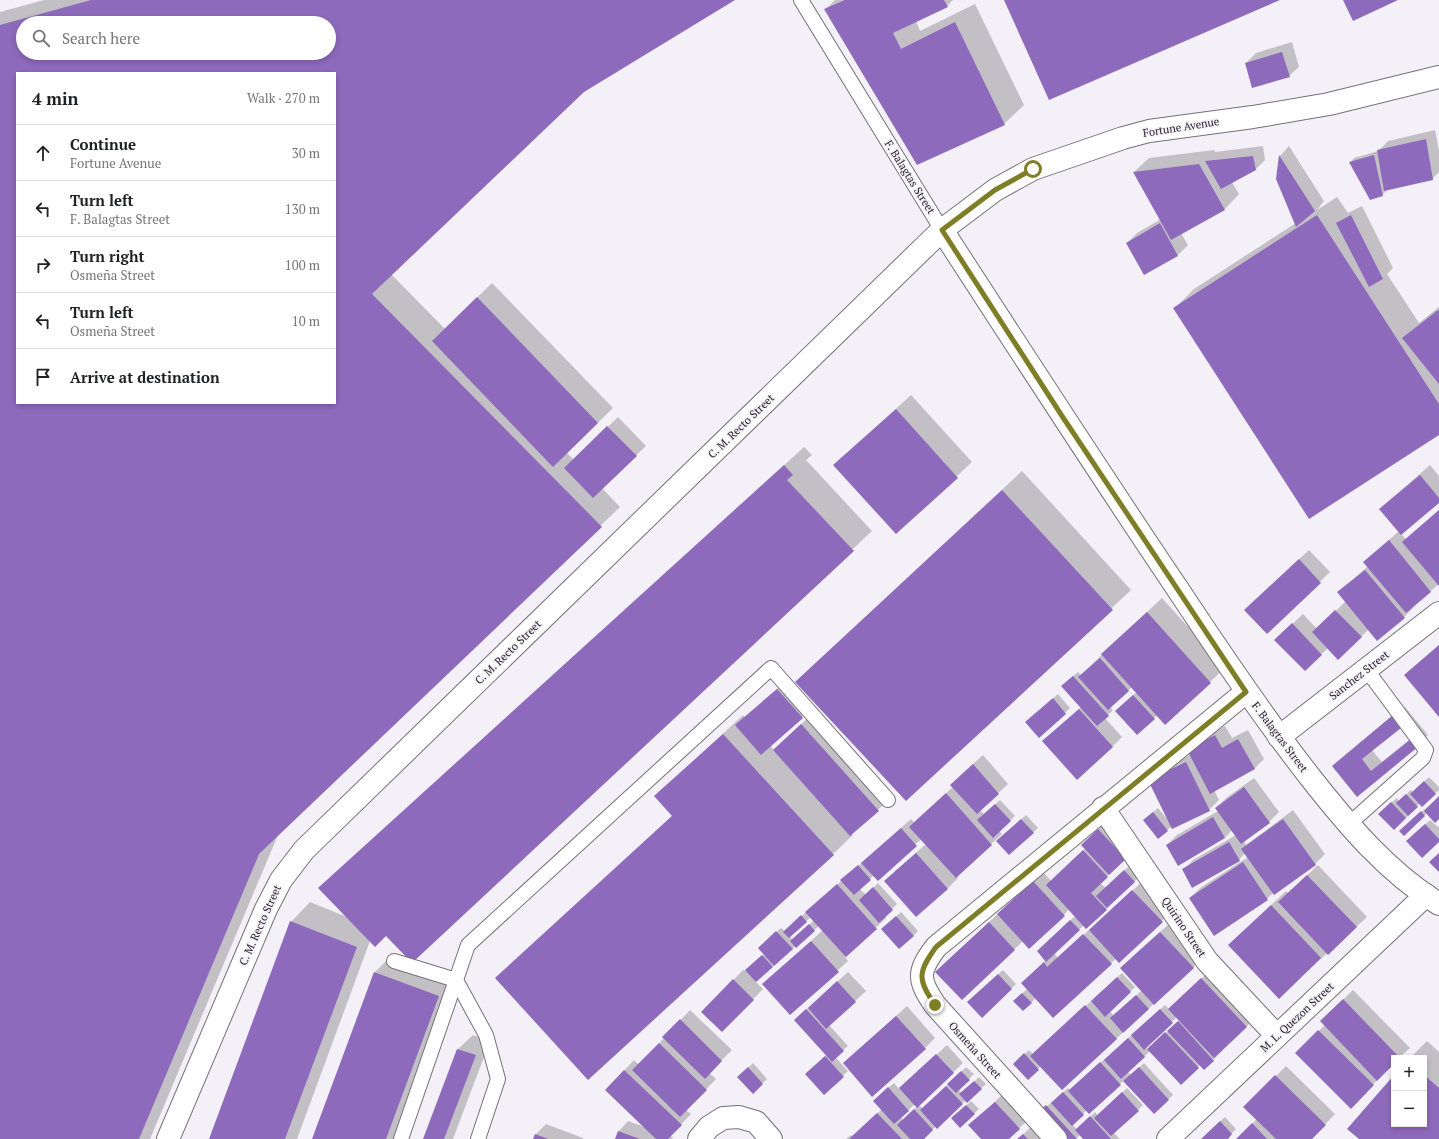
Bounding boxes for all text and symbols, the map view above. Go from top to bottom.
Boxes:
search box [16,16,336,60]
icon: search [30,27,52,49]
text: Search here [62,28,140,48]
text: 4 min [32,87,79,110]
text: Walk · 270 m [247,89,320,107]
street label: Fortune Avenue [1142,114,1221,140]
text: Continue [70,134,136,154]
street label: F. Balagtas Street [882,137,938,217]
icon: ahead [32,142,54,164]
text: 30 m [292,144,320,162]
text: Fortune Avenue [70,154,161,172]
route start [1024,160,1042,178]
text: Turn left [70,190,134,210]
icon: left [32,198,54,220]
text: 130 m [285,200,320,218]
text: F. Balagtas Street [70,210,170,228]
text: Turn right [70,246,145,266]
icon: right [32,254,54,276]
text: 100 m [285,256,320,274]
text: Osmeña Street [70,266,155,284]
text: Turn left [70,302,134,322]
icon: left [32,310,54,332]
text: 10 m [292,312,320,330]
text: Osmeña Street [70,322,155,340]
icon: arrive [32,366,54,388]
text: Arrive at destination [70,367,220,387]
street label: C. M. Recto Street [705,391,777,461]
street label: C. M. Recto Street [472,617,544,687]
street label: Sanchez Street [1326,647,1392,703]
street label: F. Balagtas Street [1249,699,1311,775]
street label: C. M. Recto Street [236,882,284,968]
street label: Quirino Street [1159,894,1209,960]
street label: M. L. Quezon Street [1257,979,1337,1055]
route end [926,996,944,1014]
street label: Osmeña Street [946,1019,1004,1081]
map controls [1391,1055,1427,1127]
button: + [1391,1055,1427,1091]
button: − [1391,1091,1427,1127]

